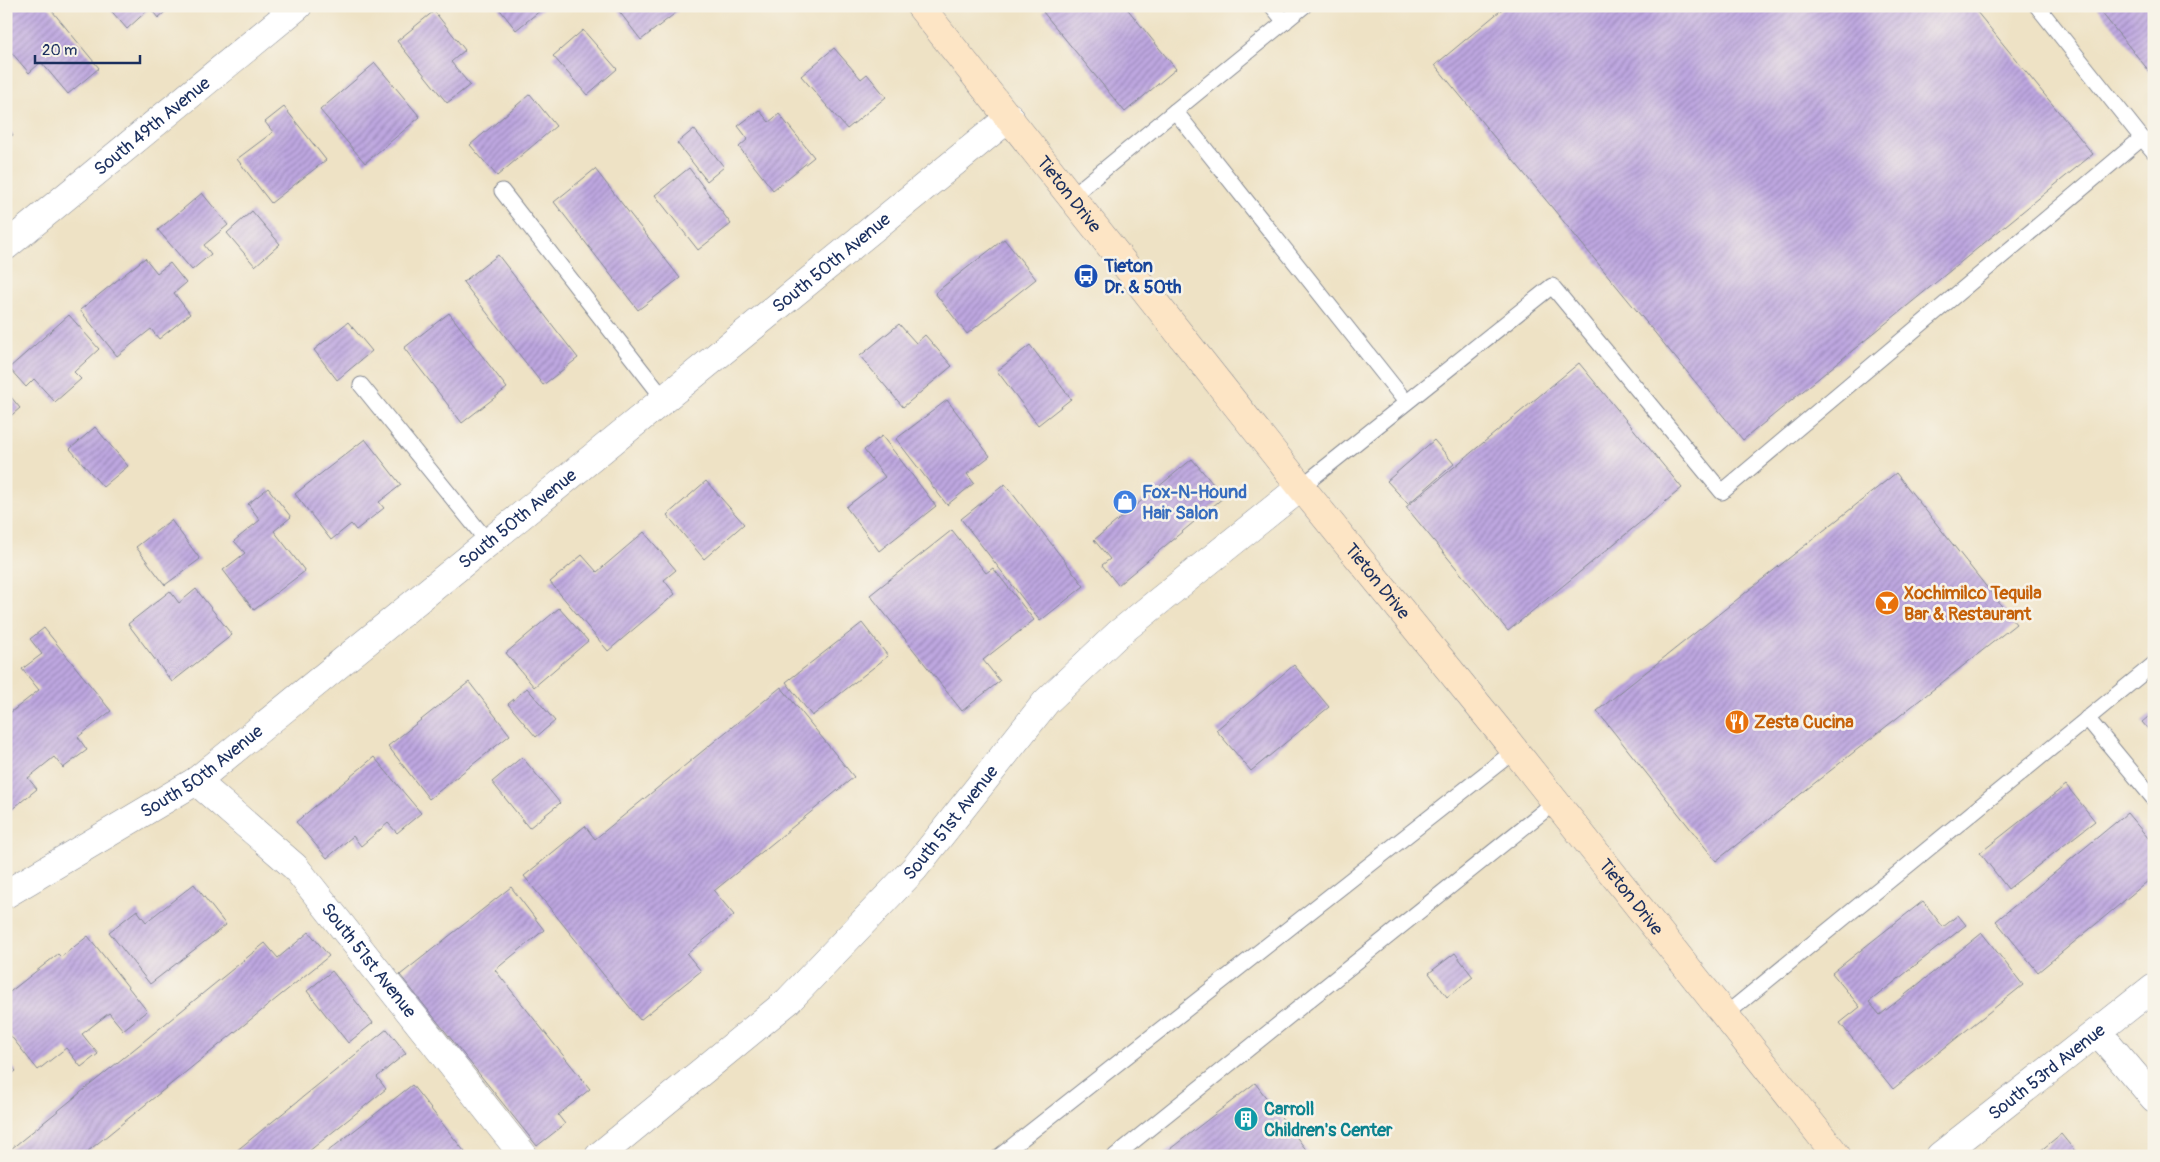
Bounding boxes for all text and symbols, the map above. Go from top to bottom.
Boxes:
scale bar [35,32,140,64]
text: 20 m [42,41,77,60]
street label: South 49th Avenue [89,71,215,180]
street label: Tieton Drive [1032,151,1106,237]
street label: South 50th Avenue [768,208,895,318]
place label: Tieton Dr. & 50th [1103,255,1182,299]
bus stop icon: Tieton Dr. & 50th [1073,263,1099,289]
street label: South 50th Avenue [454,464,581,574]
place label: Fox-N-Hound Hair Salon [1142,481,1247,525]
shop icon: Fox-N-Hound Hair Salon [1112,489,1138,515]
street label: Tieton Drive [1340,538,1415,624]
place label: Xochimilco Tequila Bar & Restaurant [1904,582,2042,626]
bar icon: Xochimilco Tequila Bar & Restaurant [1874,590,1900,616]
restaurant icon: Zesta Cucina [1724,709,1750,735]
place label: Zesta Cucina [1754,711,1854,734]
street label: South 50th Avenue [136,720,268,823]
street label: South 51st Avenue [898,760,1003,885]
street label: Tieton Drive [1594,854,1669,940]
street label: South 51st Avenue [316,898,421,1022]
street label: South 53rd Avenue [1984,1018,2110,1125]
place label: Carroll Children's Center [1264,1098,1393,1142]
building icon: Carroll Children's Center [1233,1106,1259,1132]

